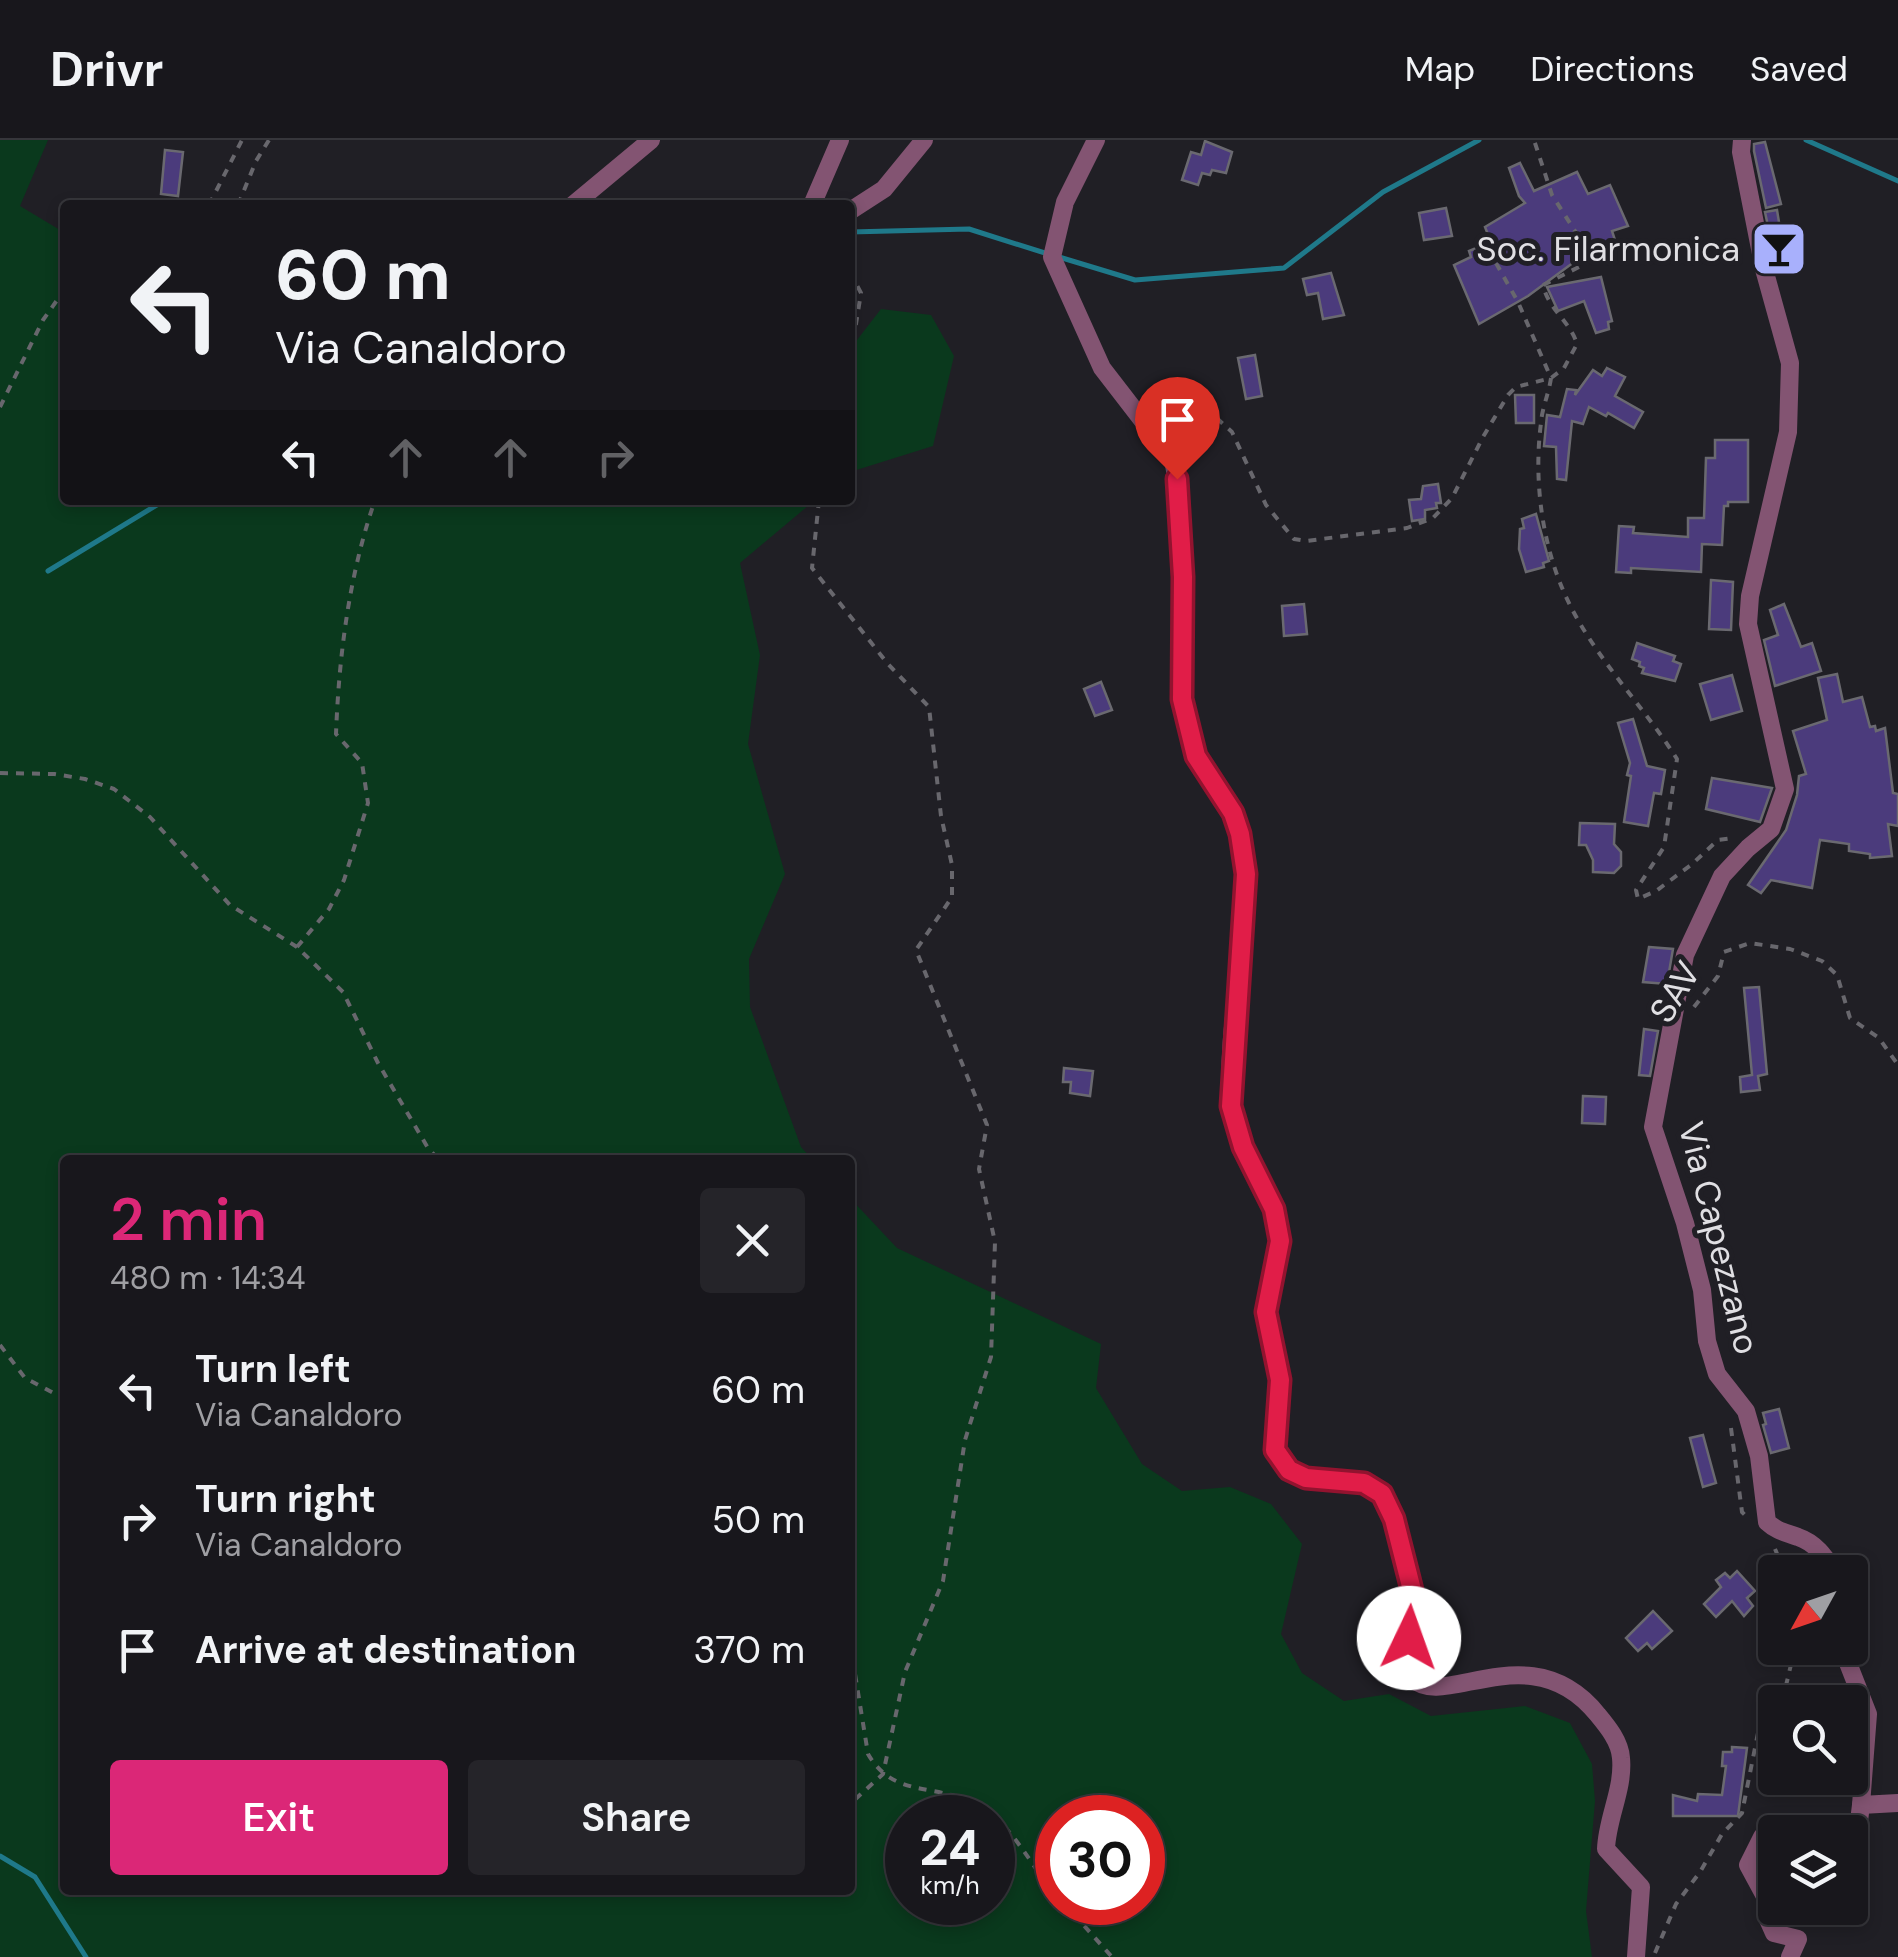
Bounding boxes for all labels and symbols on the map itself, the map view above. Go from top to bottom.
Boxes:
bar icon: Soc. Filarmonica [1749,219,1809,279]
place label: Soc. Filarmonica [1476,226,1740,272]
pin [1135,377,1220,480]
street label: SAV [1639,953,1711,1031]
street label: Via Capezzano [1668,1117,1770,1359]
north arrow [1758,1555,1868,1665]
position arrow [1357,1586,1461,1690]
speed limit sign: 30 [1035,1795,1165,1925]

